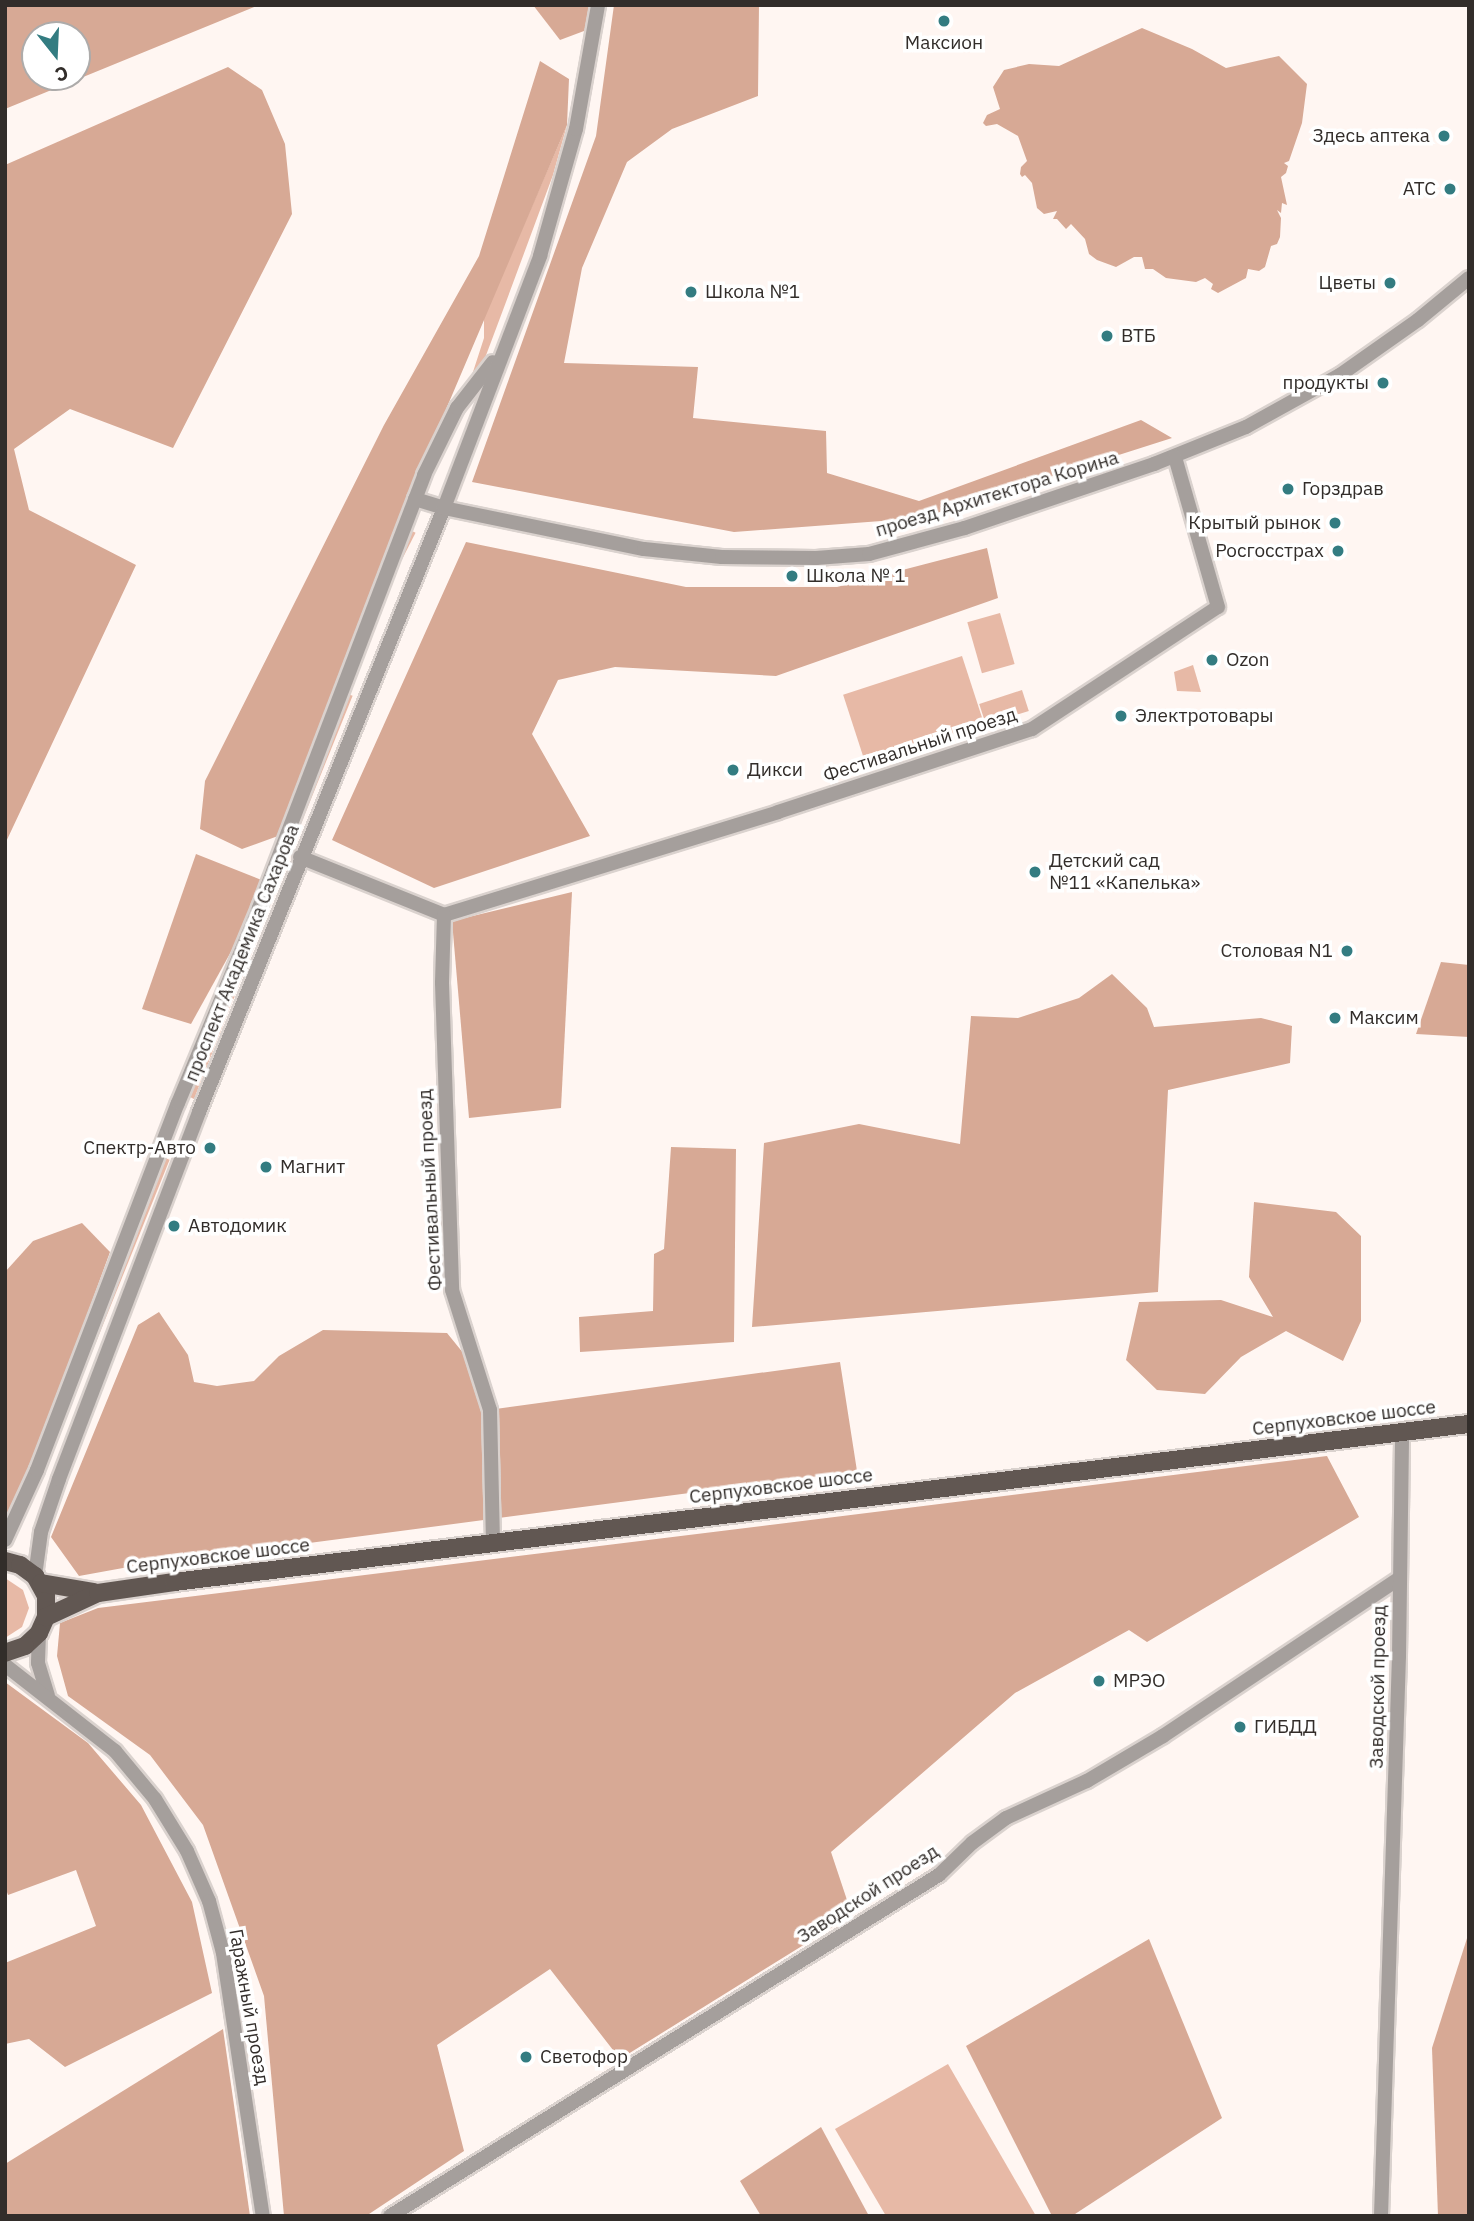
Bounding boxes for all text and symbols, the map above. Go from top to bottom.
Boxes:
marker: Максион [936,13,952,29]
north arrow [21,21,91,91]
place label: Максион [905,32,983,54]
text: С [52,61,71,87]
place label: Здесь аптека [1312,125,1430,147]
marker: Здесь аптека [1436,128,1452,144]
place label: АТС [1403,178,1436,200]
marker: АТС [1442,181,1458,197]
place label: Цветы [1319,272,1376,294]
marker: Цветы [1382,275,1398,291]
place label: Школа №1 [705,281,800,303]
marker: Школа №1 [683,284,699,300]
place label: ВТБ [1121,325,1156,347]
marker: ВТБ [1099,328,1115,344]
place label: продукты [1283,372,1369,394]
marker: продукты [1375,375,1391,391]
street label: проезд Архитектора Корина [873,446,1121,542]
place label: Горздрав [1302,478,1384,500]
marker: Горздрав [1280,481,1296,497]
place label: Крытый рынок [1188,512,1321,534]
marker: Крытый рынок [1327,515,1343,531]
place label: Росгосстрах [1215,540,1324,562]
marker: Росгосстрах [1330,543,1346,559]
place label: Школа № 1 [806,565,906,587]
marker: Школа № 1 [784,568,800,584]
place label: Ozon [1226,649,1270,671]
marker: Ozon [1204,652,1220,668]
street label: Фестивальный проезд [820,703,1020,787]
place label: Электротовары [1135,705,1274,727]
marker: Электротовары [1113,708,1129,724]
place label: Дикси [747,759,803,781]
marker: Дикси [725,762,741,778]
street label: проспект Академика Сахарова [180,821,304,1085]
place label: Детский сад №11 «Капелька» [1049,850,1200,894]
marker: Детский сад №11 «Капелька» [1027,864,1043,880]
place label: Столовая N1 [1220,940,1333,962]
marker: Столовая N1 [1339,943,1355,959]
place label: Максим [1349,1007,1419,1029]
marker: Максим [1327,1010,1343,1026]
street label: Фестивальный проезд [413,1088,447,1292]
place label: Спектр-Авто [83,1137,196,1159]
marker: Спектр-Авто [202,1140,218,1156]
place label: Магнит [280,1156,345,1178]
marker: Магнит [258,1159,274,1175]
place label: Автодомик [188,1215,287,1237]
marker: Автодомик [166,1218,182,1234]
street label: Серпуховское шоссе [1251,1395,1437,1441]
street label: Серпуховское шоссе [688,1463,874,1509]
street label: Серпуховское шоссе [125,1533,311,1579]
street label: Заводской проезд [1365,1605,1391,1769]
place label: МРЭО [1113,1670,1165,1692]
marker: МРЭО [1091,1673,1107,1689]
place label: ГИБДД [1254,1716,1317,1738]
marker: ГИБДД [1232,1719,1248,1735]
street label: Заводской проезд [793,1840,943,1948]
street label: Гаражный проезд [224,1927,274,2087]
place label: Светофор [540,2046,628,2068]
marker: Светофор [518,2049,534,2065]

